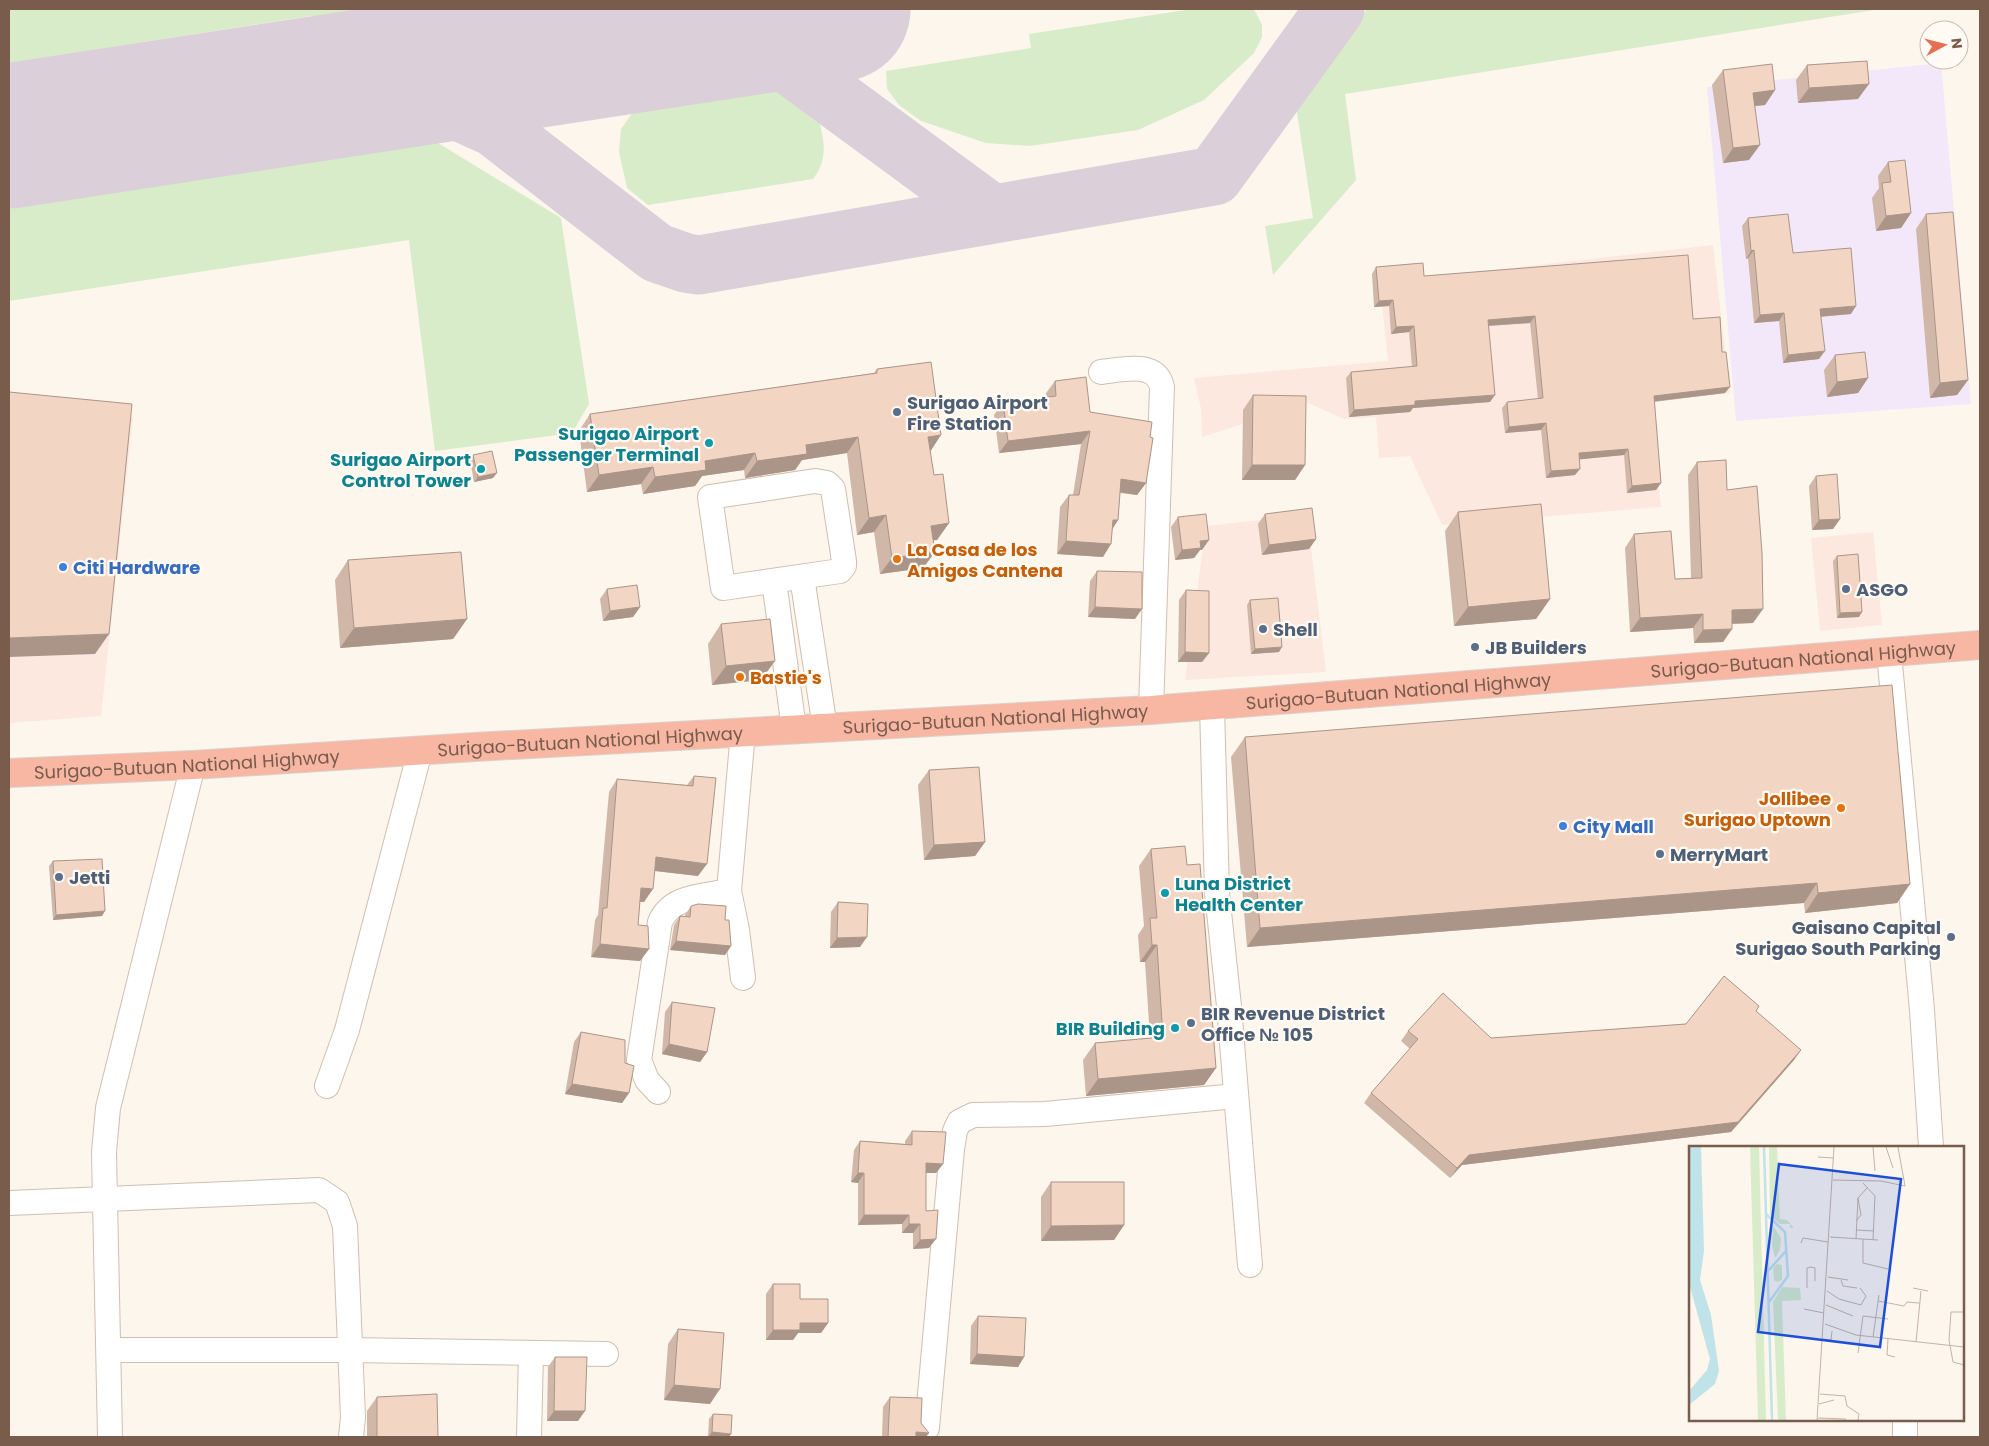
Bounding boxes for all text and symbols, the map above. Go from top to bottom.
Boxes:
north arrow [1919,20,1969,70]
text: N [1946,37,1967,50]
place label: Surigao Airport Fire Station [907,390,1048,436]
marker: Surigao Airport Fire Station [891,406,903,418]
place label: Surigao Airport Passenger Terminal [514,421,699,467]
marker: Surigao Airport Passenger Terminal [703,437,715,449]
place label: Surigao Airport Control Tower [330,447,471,493]
marker: Surigao Airport Control Tower [475,463,487,475]
place label: La Casa de los Amigos Cantena [907,537,1063,583]
marker: La Casa de los Amigos Cantena [891,553,903,565]
place label: Citi Hardware [73,555,200,580]
marker: Citi Hardware [57,561,69,573]
place label: ASGO [1856,577,1908,602]
marker: ASGO [1840,583,1852,595]
place label: Shell [1273,617,1318,642]
marker: Shell [1257,623,1269,635]
street label: Surigao-Butuan National Highway [1650,634,1957,683]
place label: JB Builders [1485,635,1587,660]
marker: JB Builders [1469,641,1481,653]
place label: Bastie's [750,665,822,690]
street label: Surigao-Butuan National Highway [1245,666,1552,715]
marker: Bastie's [734,671,746,683]
street label: Surigao-Butuan National Highway [842,698,1149,739]
street label: Surigao-Butuan National Highway [436,720,744,762]
street label: Surigao-Butuan National Highway [33,743,340,784]
place label: Jollibee Surigao Uptown [1684,786,1831,832]
marker: Jollibee Surigao Uptown [1835,802,1847,814]
place label: City Mall [1573,814,1654,839]
marker: City Mall [1557,820,1569,832]
place label: MerryMart [1670,842,1768,867]
marker: MerryMart [1654,848,1666,860]
place label: Jetti [69,865,110,890]
marker: Jetti [53,871,65,883]
place label: Luna District Health Center [1175,871,1303,917]
marker: Luna District Health Center [1159,887,1171,899]
place label: Gaisano Capital Surigao South Parking [1735,915,1941,961]
marker: Gaisano Capital Surigao South Parking [1945,931,1957,943]
place label: BIR Revenue District Office № 105 [1201,1001,1385,1047]
place label: BIR Building [1056,1016,1165,1041]
marker: BIR Revenue District Office № 105 [1185,1017,1197,1029]
marker: BIR Building [1169,1022,1181,1034]
inset map [1689,1146,1964,1421]

